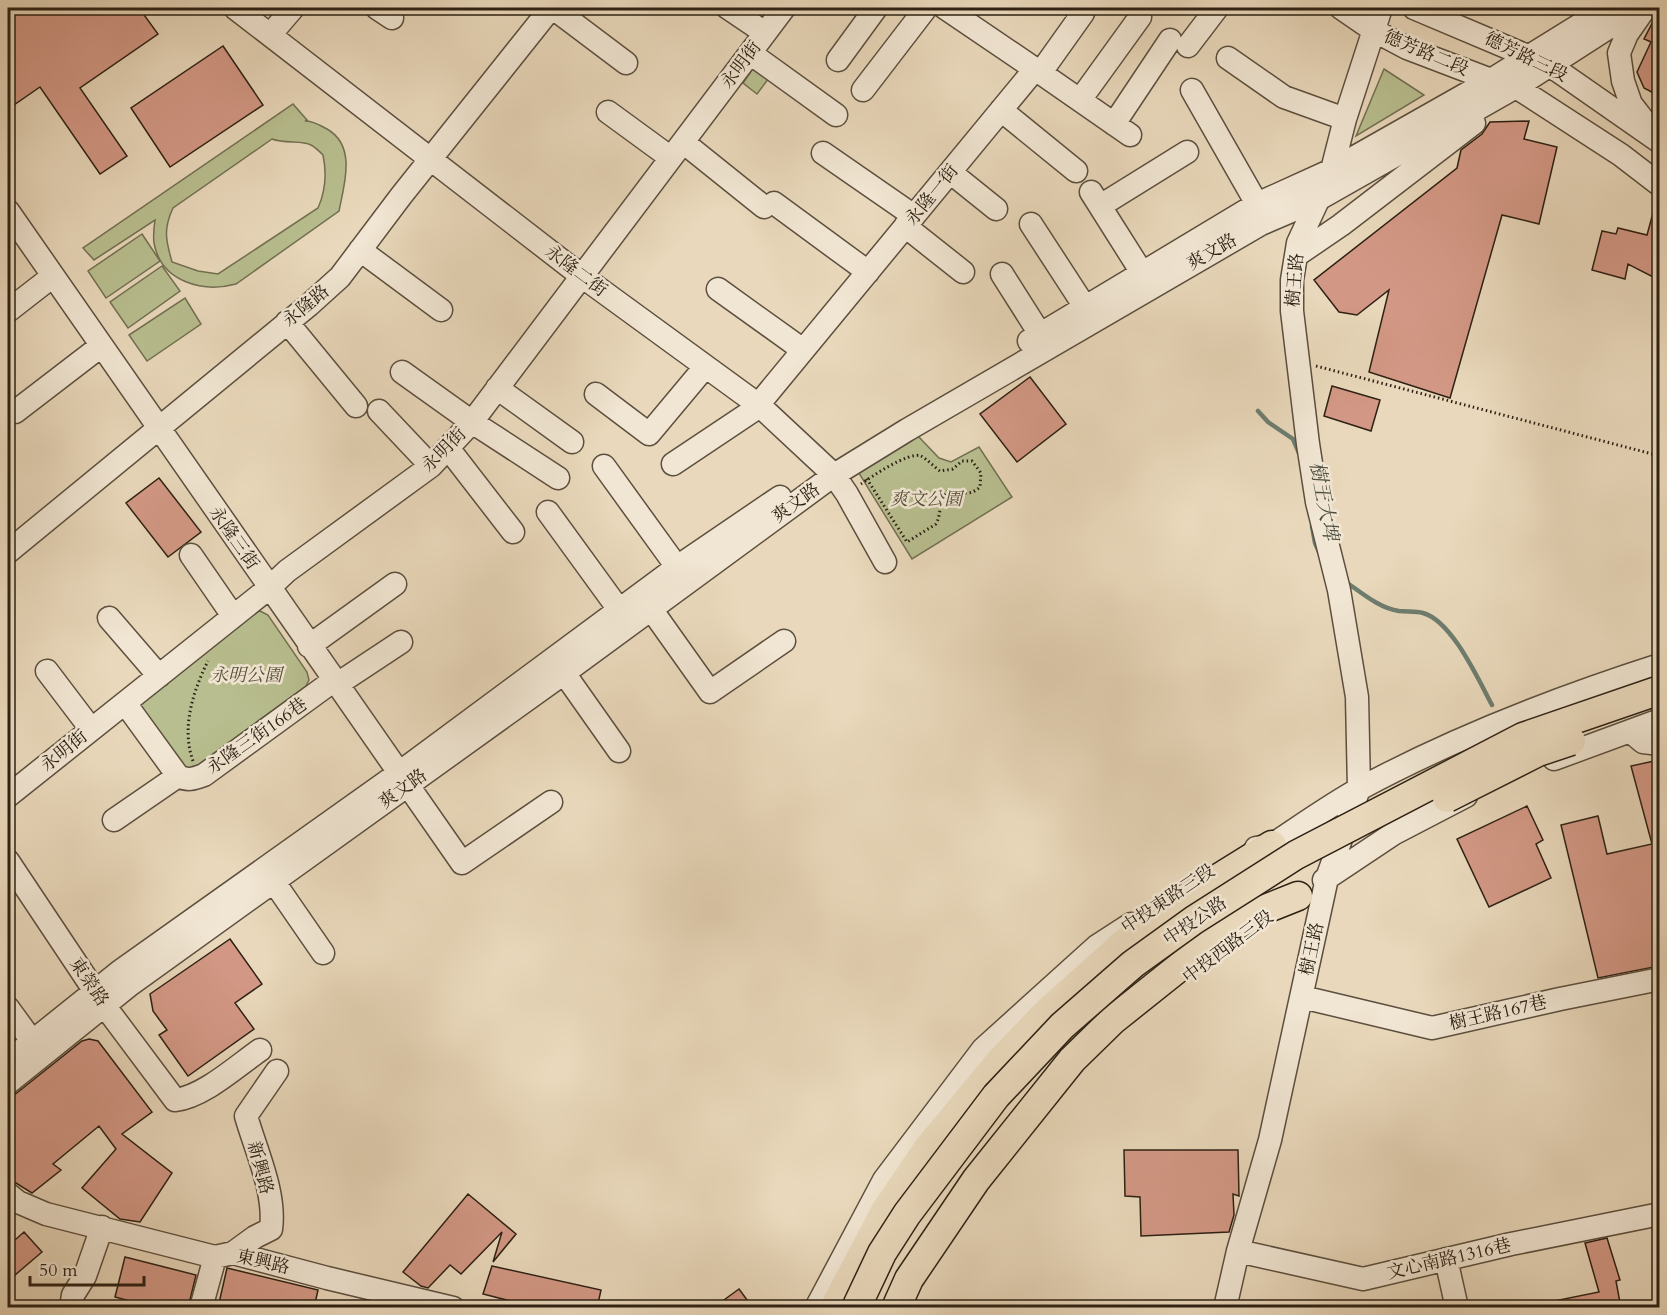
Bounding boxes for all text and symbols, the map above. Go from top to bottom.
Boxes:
street label: 德芳路二段 [1380,24,1472,82]
street label: 德芳路三段 [1480,26,1572,88]
street label: 永明街 [715,36,767,94]
street label: 永隆一街 [900,159,964,231]
street label: 爽文路 [1182,228,1242,276]
street label: 永隆二街 [540,239,612,303]
street label: 樹王路 [1280,252,1310,308]
street label: 永隆路 [277,279,335,333]
street label: 永明街 [416,422,472,478]
water label: 樹王大埤 [1303,459,1345,546]
street label: 爽文路 [767,477,825,529]
park label: 爽文公園 [890,487,965,512]
street label: 永隆三街 [203,501,265,575]
park label: 永明公園 [210,663,285,688]
street label: 永隆三街166巷 [202,692,312,780]
street label: 永明街 [35,724,93,778]
street label: 爽文路 [374,763,432,815]
street label: 中投東路三段 [1116,858,1220,940]
street label: 中投公路 [1158,891,1232,951]
street label: 中投西路三段 [1177,905,1279,989]
street label: 樹王路 [1294,920,1330,978]
street label: 東榮路 [64,953,114,1011]
street label: 樹王路167巷 [1447,990,1549,1036]
street label: 新興路 [241,1139,279,1197]
street label: 文心南路1316巷 [1384,1233,1514,1285]
street label: 東興路 [234,1244,292,1280]
scale bar [30,1249,144,1287]
text: 50 m [39,1258,78,1283]

